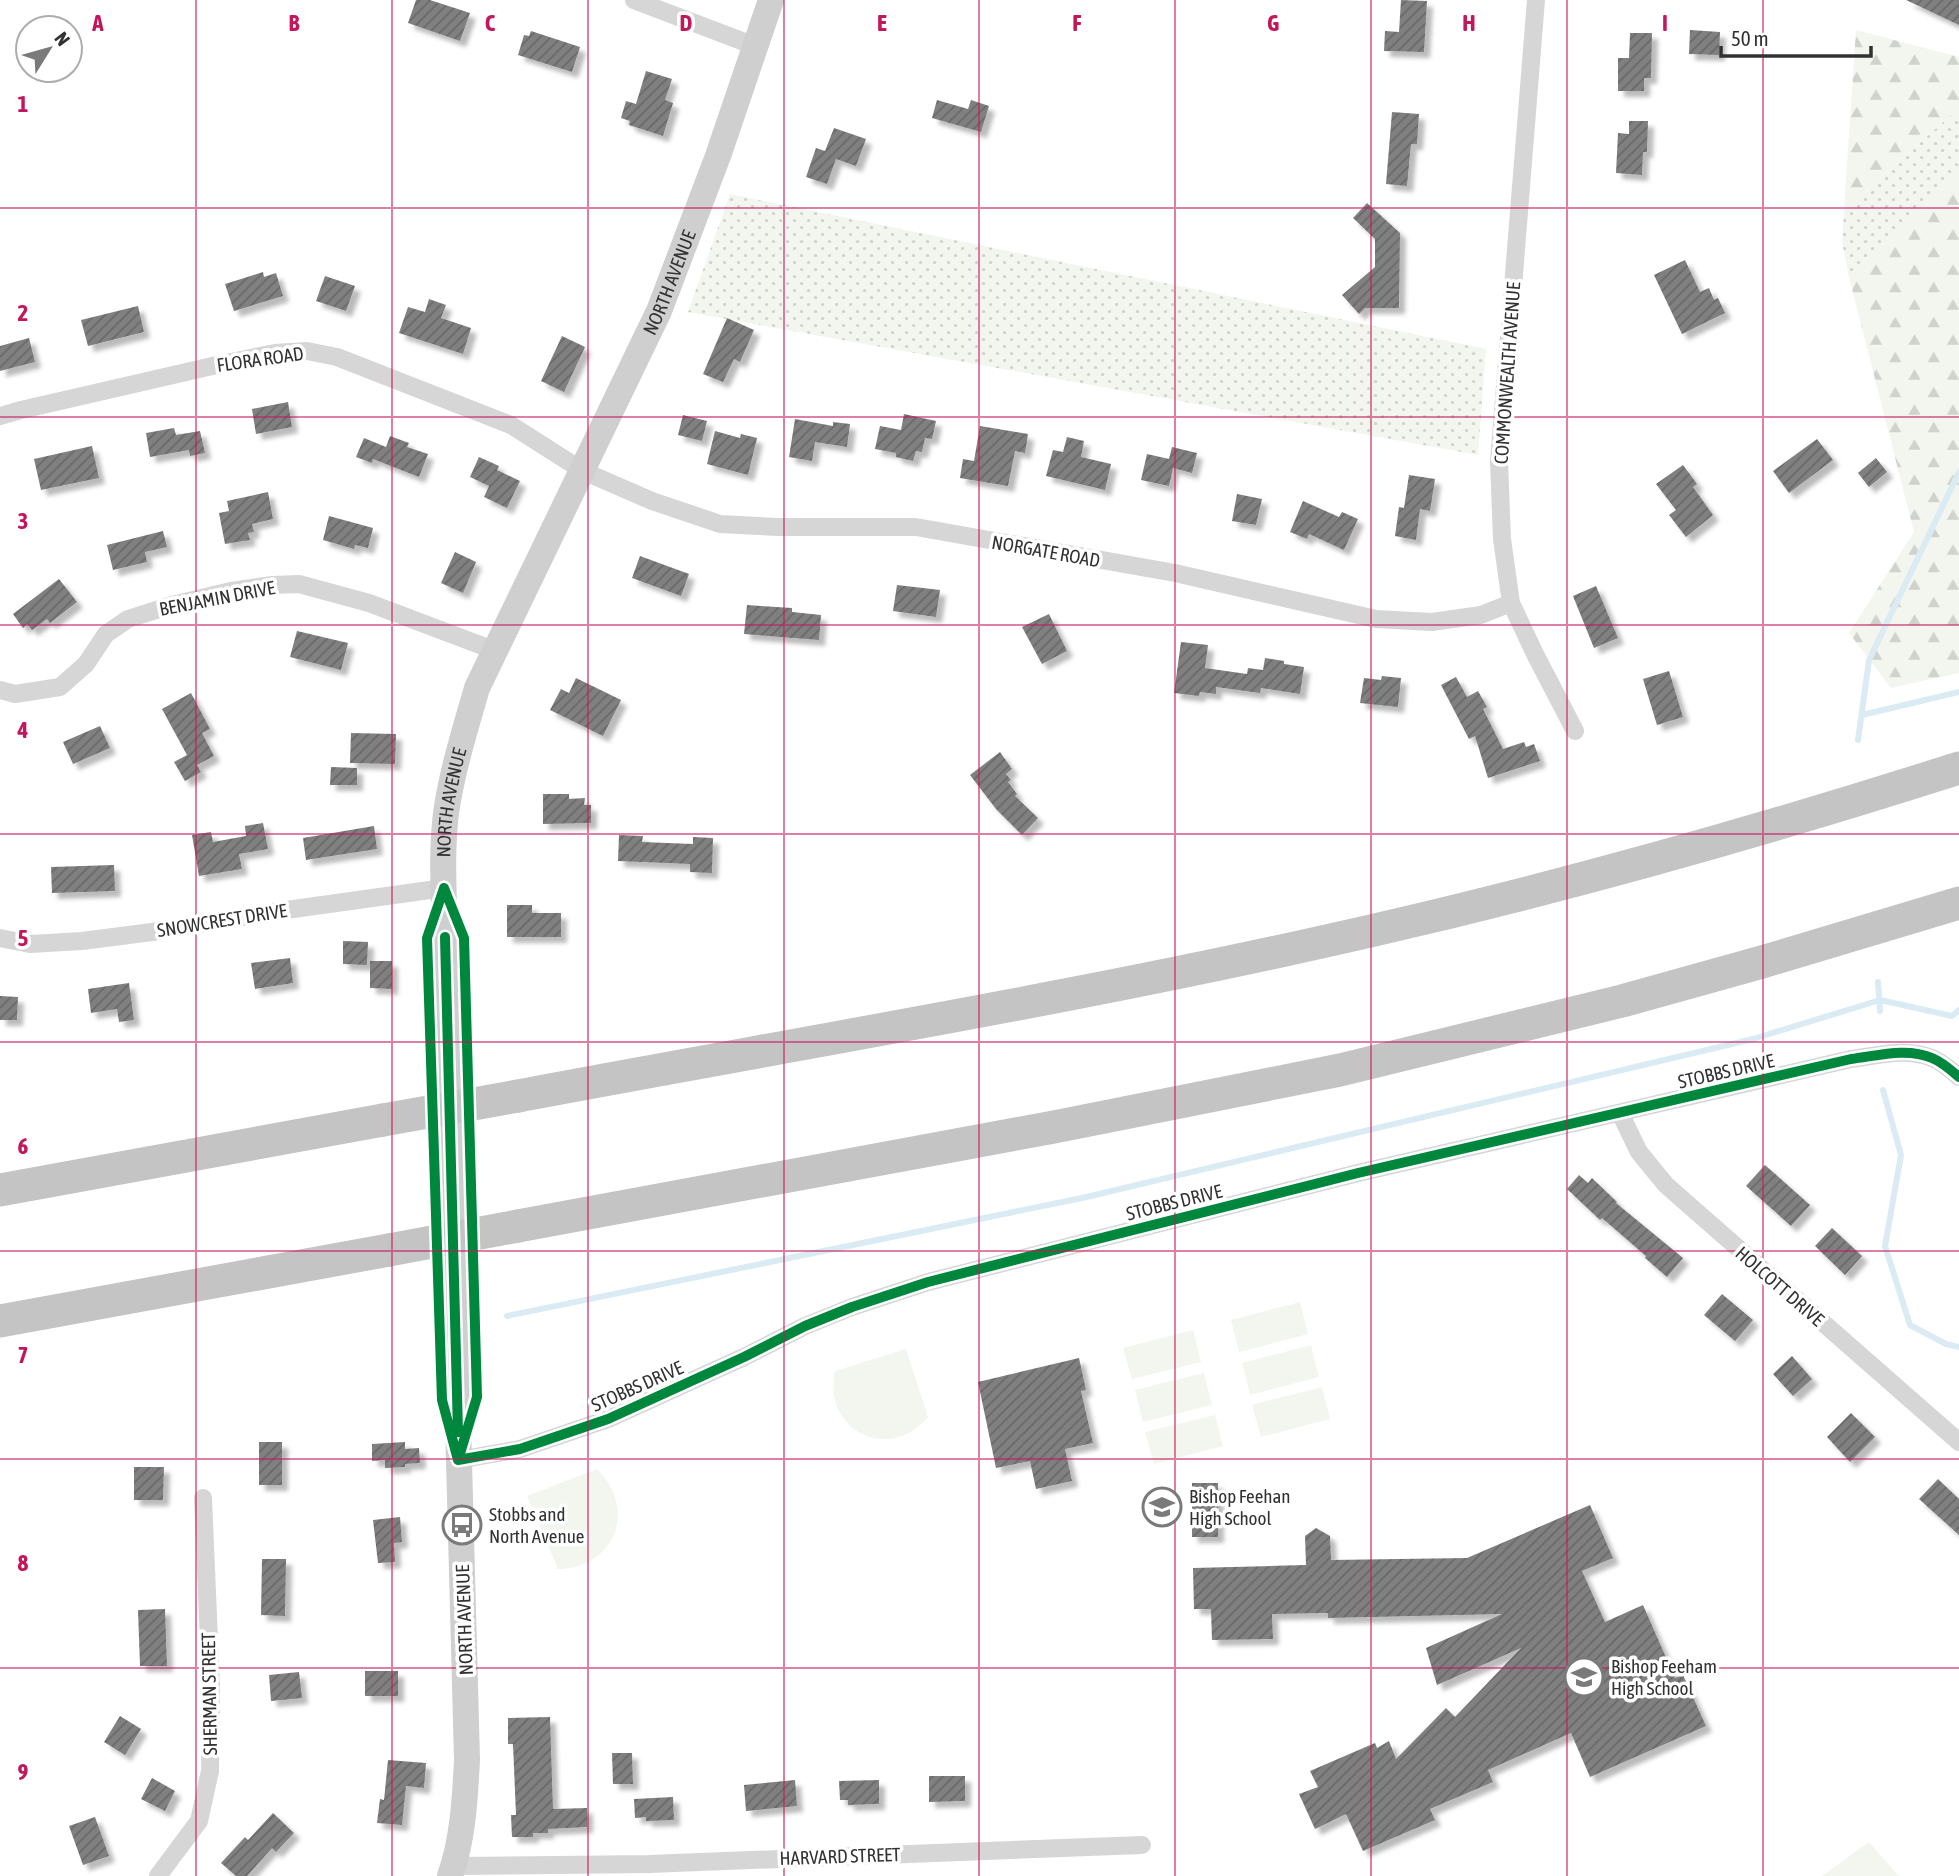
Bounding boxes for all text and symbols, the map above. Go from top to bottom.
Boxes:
text: A [91,10,104,36]
text: B [289,10,300,36]
text: C [485,10,496,36]
text: D [680,10,693,36]
text: E [877,10,887,36]
text: F [1072,10,1082,36]
text: G [1267,10,1279,36]
text: H [1462,10,1476,36]
text: I [1662,10,1668,36]
north arrow [14,14,84,84]
scale bar [1721,14,1871,58]
text: 50 m [1731,26,1769,50]
text: N [50,28,75,50]
text: 1 [18,91,29,117]
street label: NORTH AVENUE [638,227,700,338]
street label: COMMONWEALTH AVENUE [1490,281,1524,465]
text: 2 [18,300,28,326]
street label: FLORA ROAD [215,342,305,376]
text: 3 [18,508,28,534]
street label: NORGATE ROAD [990,531,1102,571]
street label: BENJAMIN DRIVE [157,576,277,620]
text: 4 [17,717,29,743]
street label: NORTH AVENUE [432,745,470,858]
street label: SNOWCREST DRIVE [156,899,288,941]
text: 5 [18,925,29,951]
street label: STOBBS DRIVE [1676,1049,1776,1093]
text: 6 [18,1133,29,1159]
street label: STOBBS DRIVE [1124,1179,1224,1225]
street label: HOLCOTT DRIVE [1731,1242,1829,1330]
text: 7 [18,1342,28,1368]
street label: STOBBS DRIVE [588,1356,686,1416]
place label: Bishop Feehan High School [1189,1485,1291,1529]
school or university icon: Bishop Feehan High School [1141,1486,1183,1528]
place label: Stobbs and North Avenue [489,1503,584,1547]
bus stop icon: Stobbs and North Avenue [441,1504,483,1546]
text: 8 [18,1550,29,1576]
street label: NORTH AVENUE [451,1564,477,1676]
street label: SHERMAN STREET [197,1632,221,1756]
place label: Bishop Feeham High School [1611,1655,1717,1699]
school or university icon: Bishop Feeham High School [1563,1656,1605,1698]
text: 9 [18,1759,29,1785]
street label: HARVARD STREET [779,1843,901,1869]

